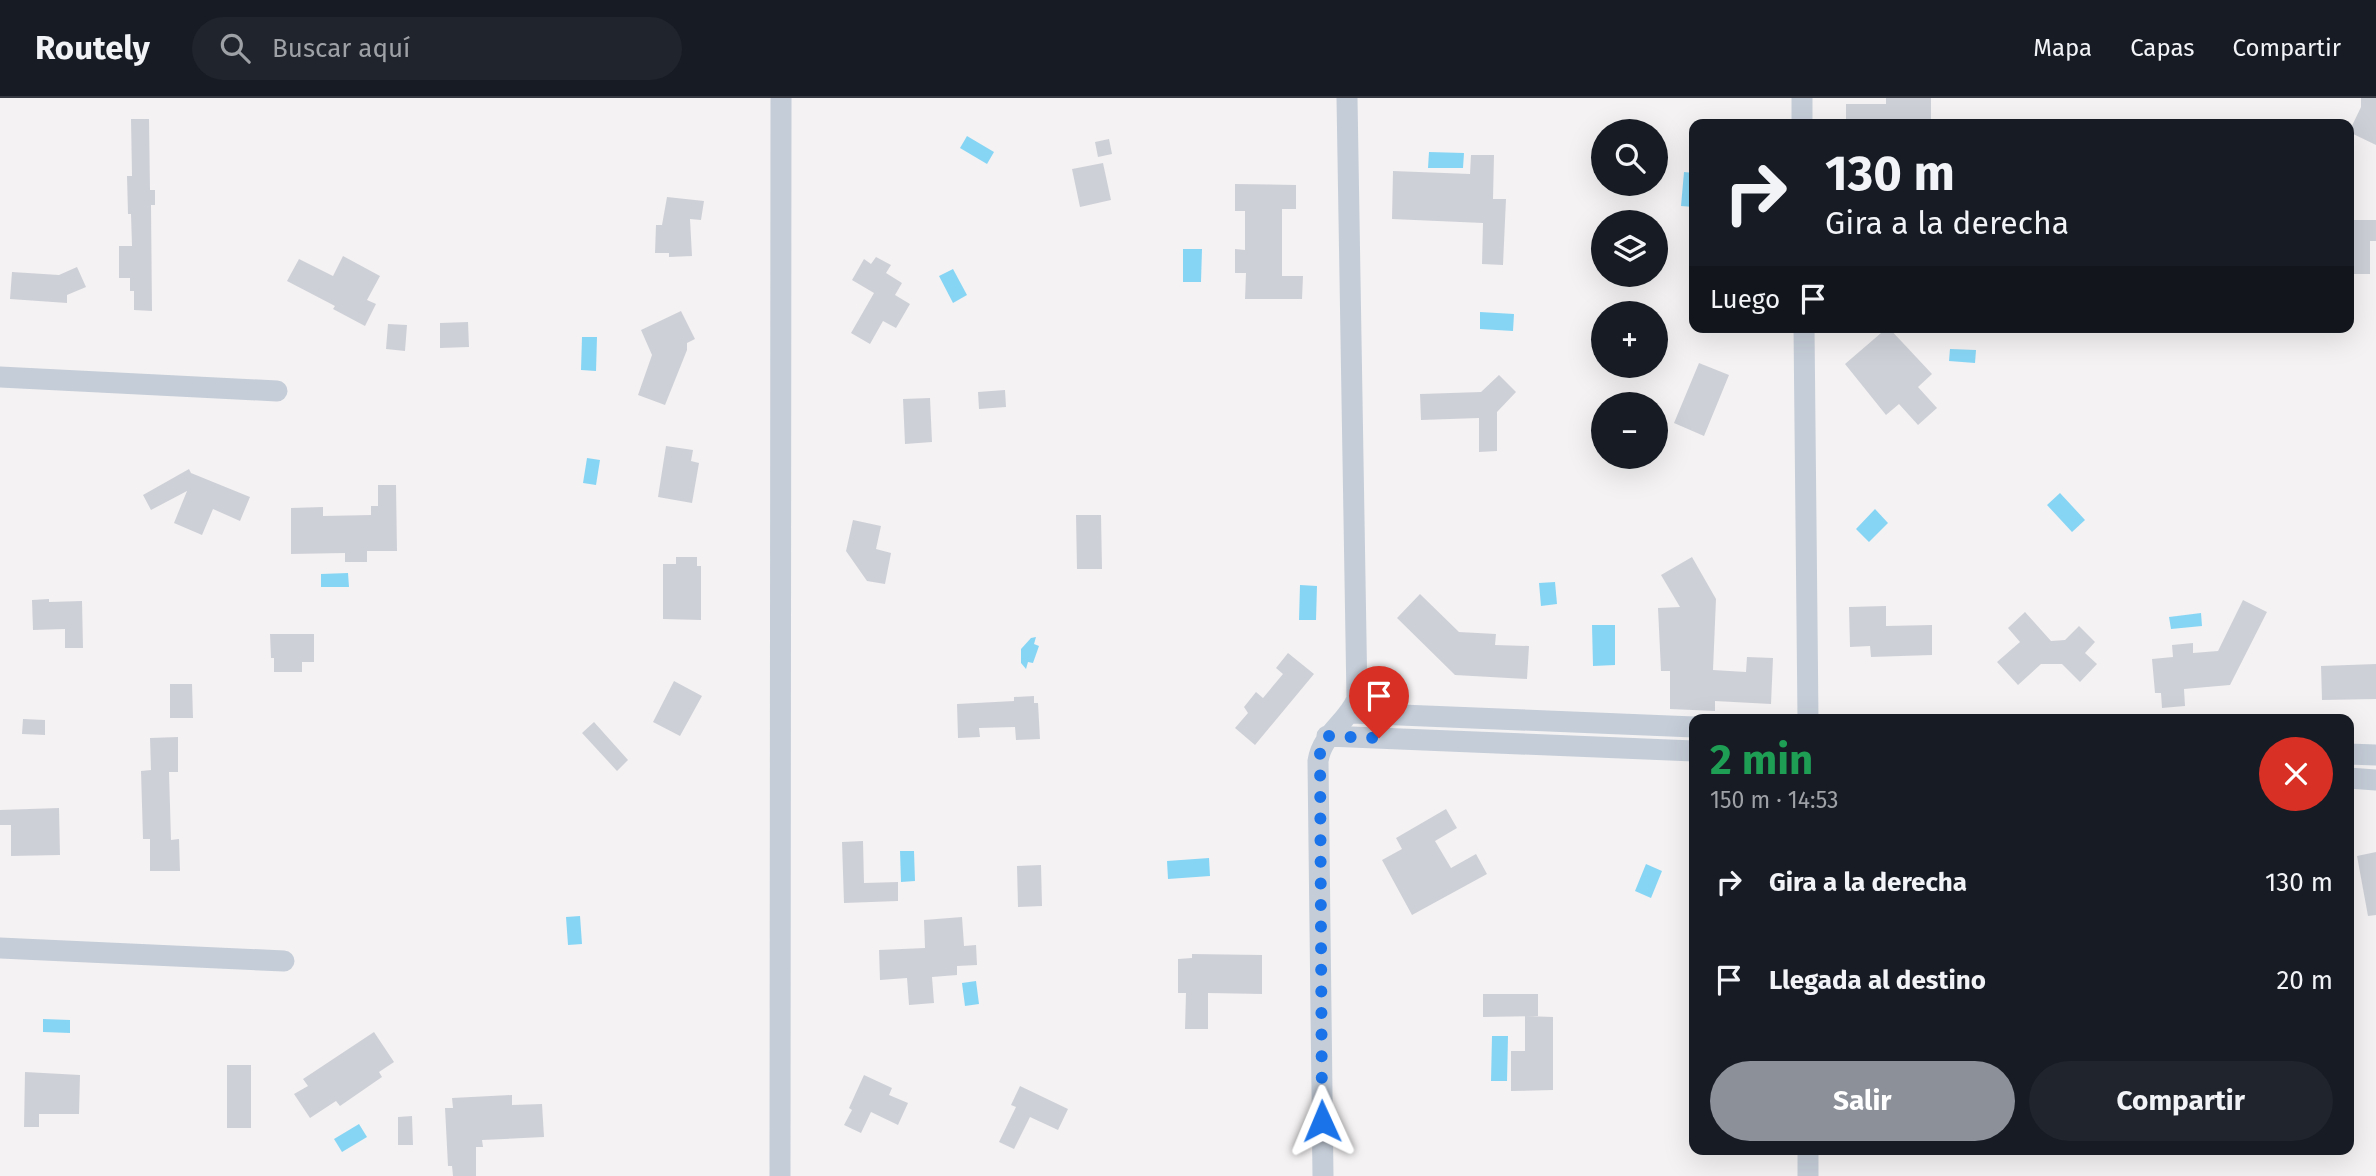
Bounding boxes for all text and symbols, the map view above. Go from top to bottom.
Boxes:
search box [192,17,682,80]
text: Routely [35,28,150,68]
icon: search [216,29,254,67]
text: Buscar aquí [272,33,410,64]
text: Mapa [2033,34,2092,62]
text: Capas [2130,34,2194,62]
text: Compartir [2232,34,2341,62]
map controls [1591,119,1668,469]
button: search [1591,119,1668,196]
text: 130 m [1825,144,1955,203]
icon: right [1710,147,1801,238]
text: Gira a la derecha [1825,204,2069,242]
button: layers [1591,210,1668,287]
icon: arrive [1794,280,1832,318]
text: Luego [1710,284,1780,315]
button: + [1591,301,1668,378]
button: − [1591,392,1668,469]
pin [1349,666,1409,738]
icon: arrive [1360,677,1398,715]
text: 2 min [1710,735,1813,785]
button: close [2259,737,2333,811]
text: 150 m · 14:53 [1710,786,1838,814]
icon: right [1710,863,1748,901]
text: Gira a la derecha [1769,867,1967,898]
text: 130 m [2265,867,2333,898]
icon: arrive [1710,961,1748,999]
text: Llegada al destino [1769,965,1986,996]
text: 20 m [2276,965,2333,996]
button: Salir [1710,1061,2015,1141]
button: Compartir [2029,1061,2333,1141]
position arrow [1285,1084,1359,1158]

